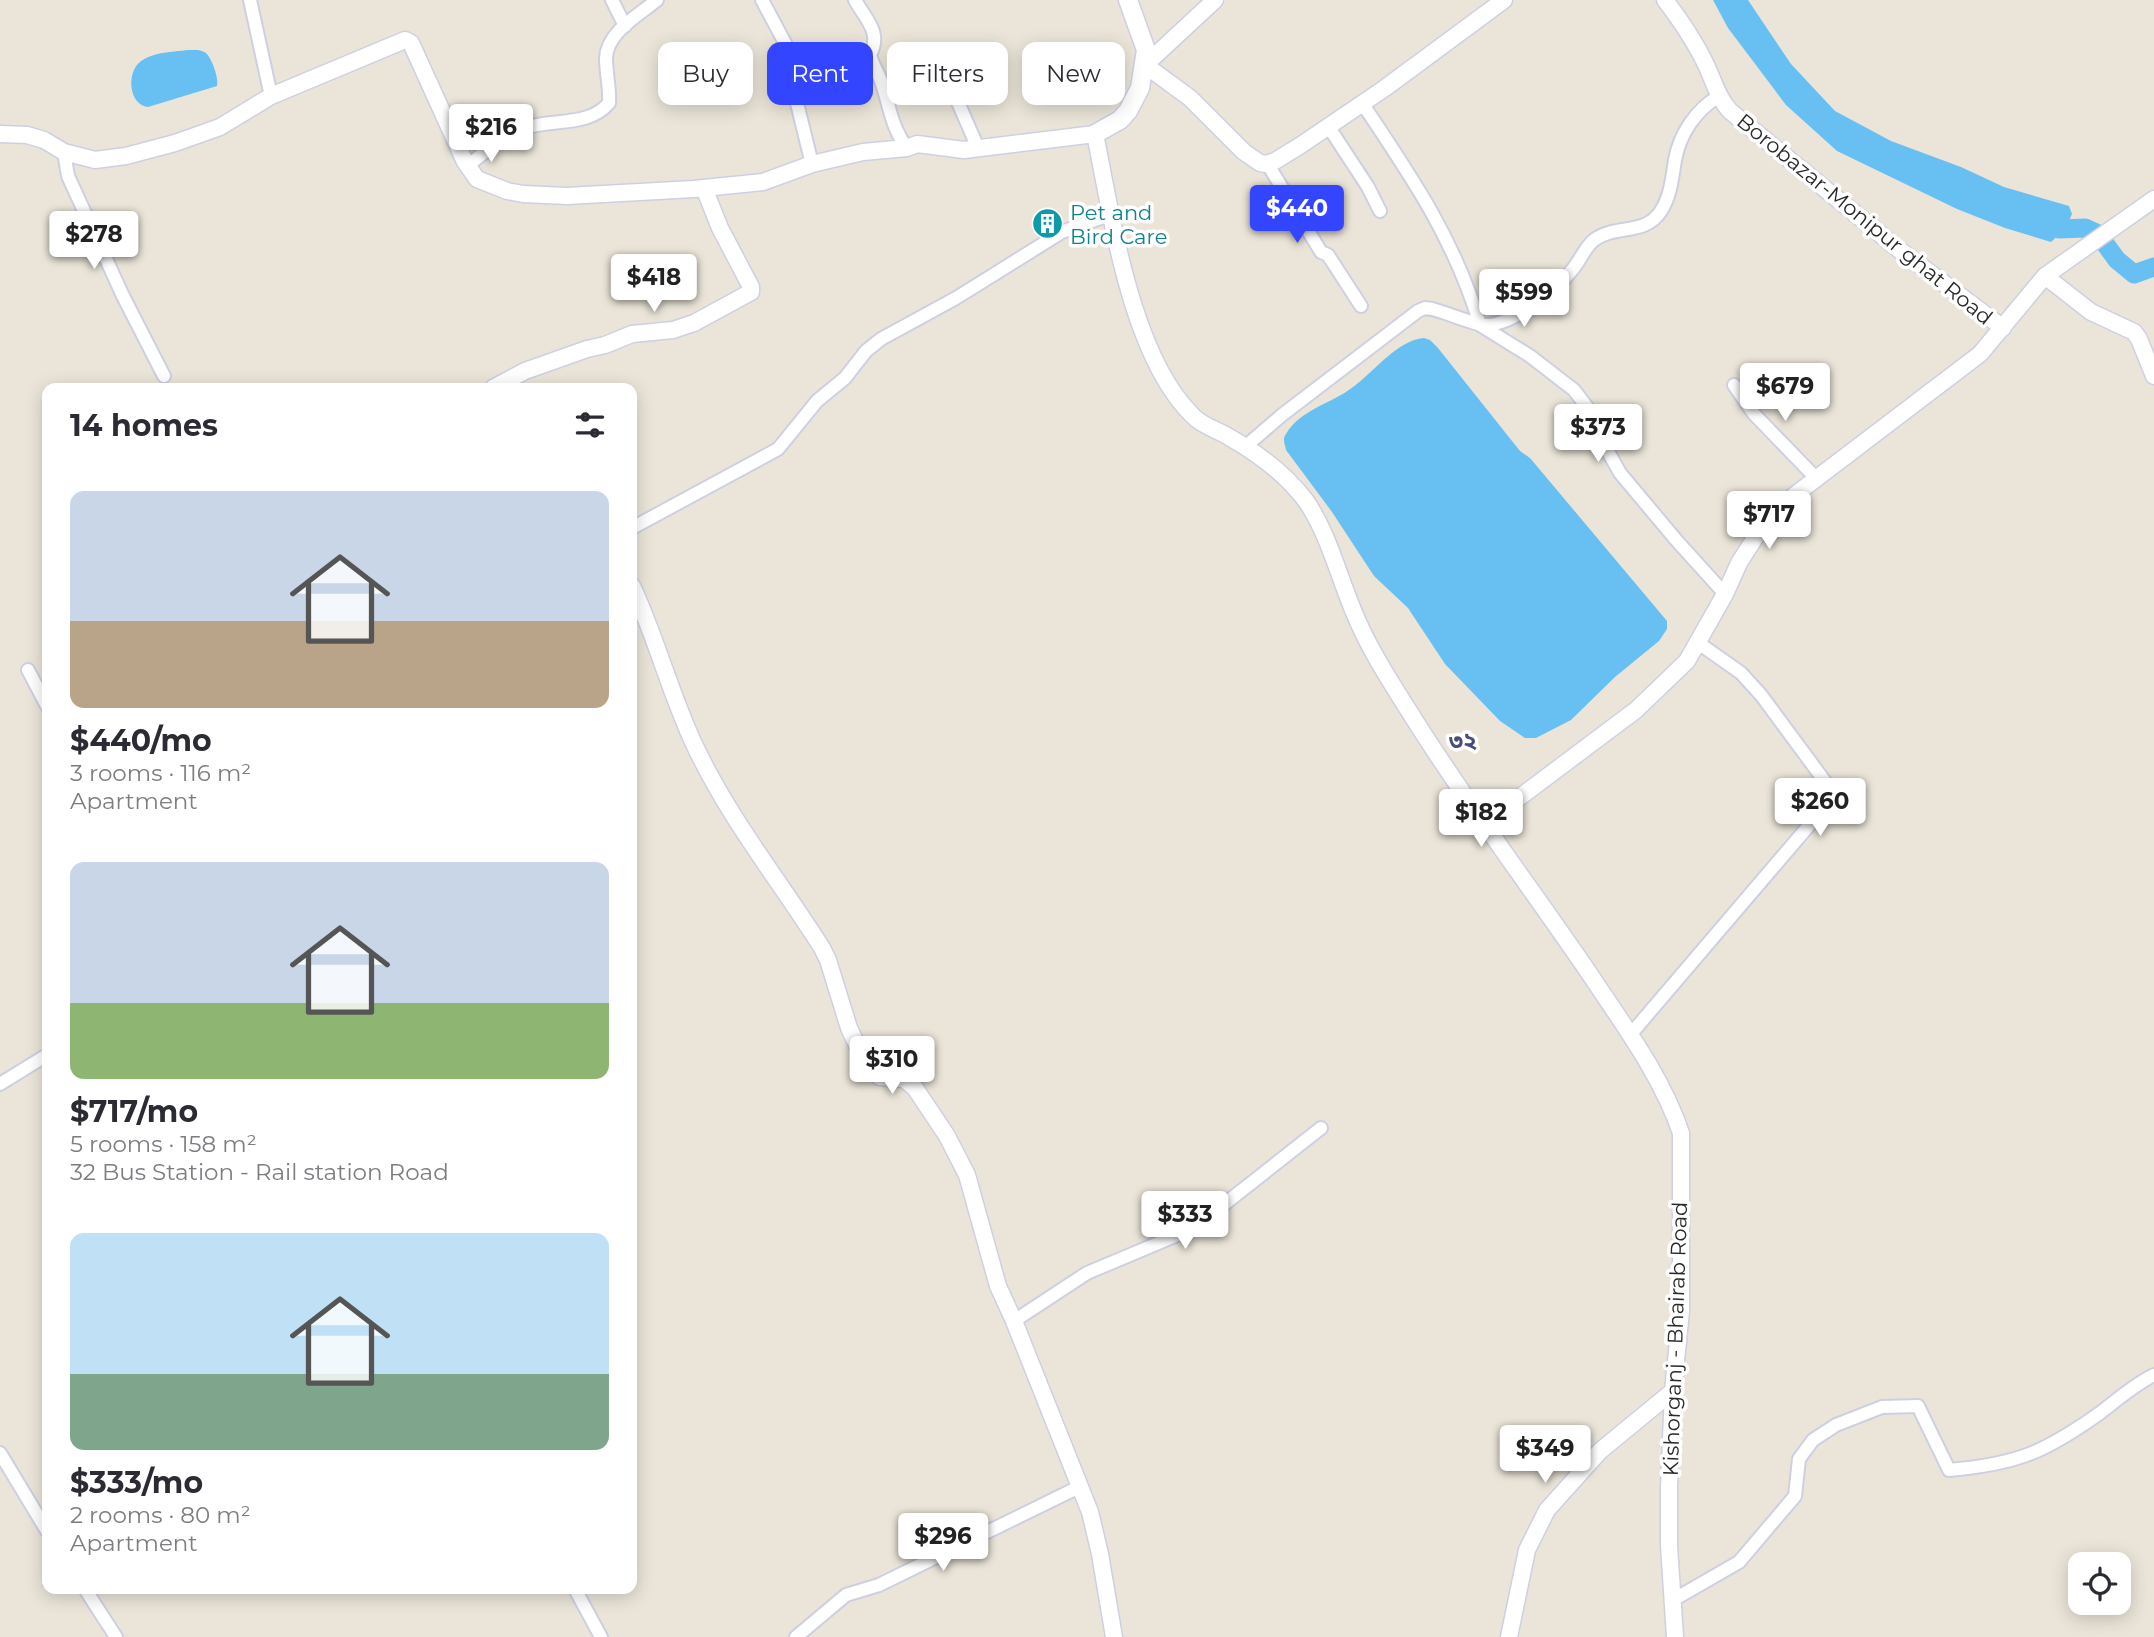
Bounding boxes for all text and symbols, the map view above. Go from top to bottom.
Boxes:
chip: Buy [658,42,753,105]
chip: Rent [767,42,873,105]
chip: Filters [887,42,1008,105]
chip: New [1022,42,1125,105]
pin: $216 [450,104,532,164]
street label: Borobazar-Monipur ghat Road [1732,108,1998,330]
text: $216 [465,113,517,141]
pin: $440 [1256,186,1338,245]
text: $440 [1266,194,1328,222]
place label: Pet and Bird Care [1070,200,1167,249]
building icon: Pet and Bird Care [1030,207,1064,241]
pin: $278 [53,212,135,271]
text: $278 [65,220,123,248]
pin: $418 [613,254,695,314]
text: $418 [627,263,681,291]
pin: $599 [1483,270,1565,329]
text: $599 [1495,278,1553,306]
pin: $679 [1744,364,1826,423]
text: $679 [1756,372,1814,400]
pin: $373 [1557,405,1639,464]
icon: filters [571,406,609,444]
text: 14 homes [70,407,218,444]
text: $373 [1570,413,1626,441]
pin: $717 [1728,491,1810,551]
text: $717 [1743,500,1795,528]
icon: home [277,536,403,662]
text: $440/mo [70,722,212,759]
district label: ৩২ [1449,727,1477,755]
text: 3 rooms · 116 m² [70,759,251,787]
pin: $260 [1779,778,1861,838]
text: Apartment [70,787,198,815]
text: $260 [1791,787,1849,815]
pin: $182 [1440,790,1522,849]
text: $182 [1455,798,1507,826]
icon: home [277,907,403,1033]
pin: $310 [851,1036,933,1096]
text: $310 [866,1045,918,1073]
text: $717/mo [70,1093,198,1130]
text: 5 rooms · 158 m² [70,1130,257,1158]
text: 32 Bus Station - Rail station Road [70,1158,449,1186]
pin: $333 [1144,1192,1226,1251]
text: $333 [1157,1200,1213,1228]
street label: Kishorganj - Bhairab Road [1658,1201,1692,1477]
icon: home [277,1278,403,1404]
pin: $349 [1504,1426,1586,1485]
text: $349 [1516,1434,1574,1462]
text: $333/mo [70,1464,203,1501]
text: 2 rooms · 80 m² [70,1501,251,1529]
pin: $296 [902,1514,984,1573]
text: $296 [914,1522,972,1550]
text: Apartment [70,1529,198,1557]
map controls [2068,1552,2131,1615]
button: locate [2068,1552,2131,1615]

